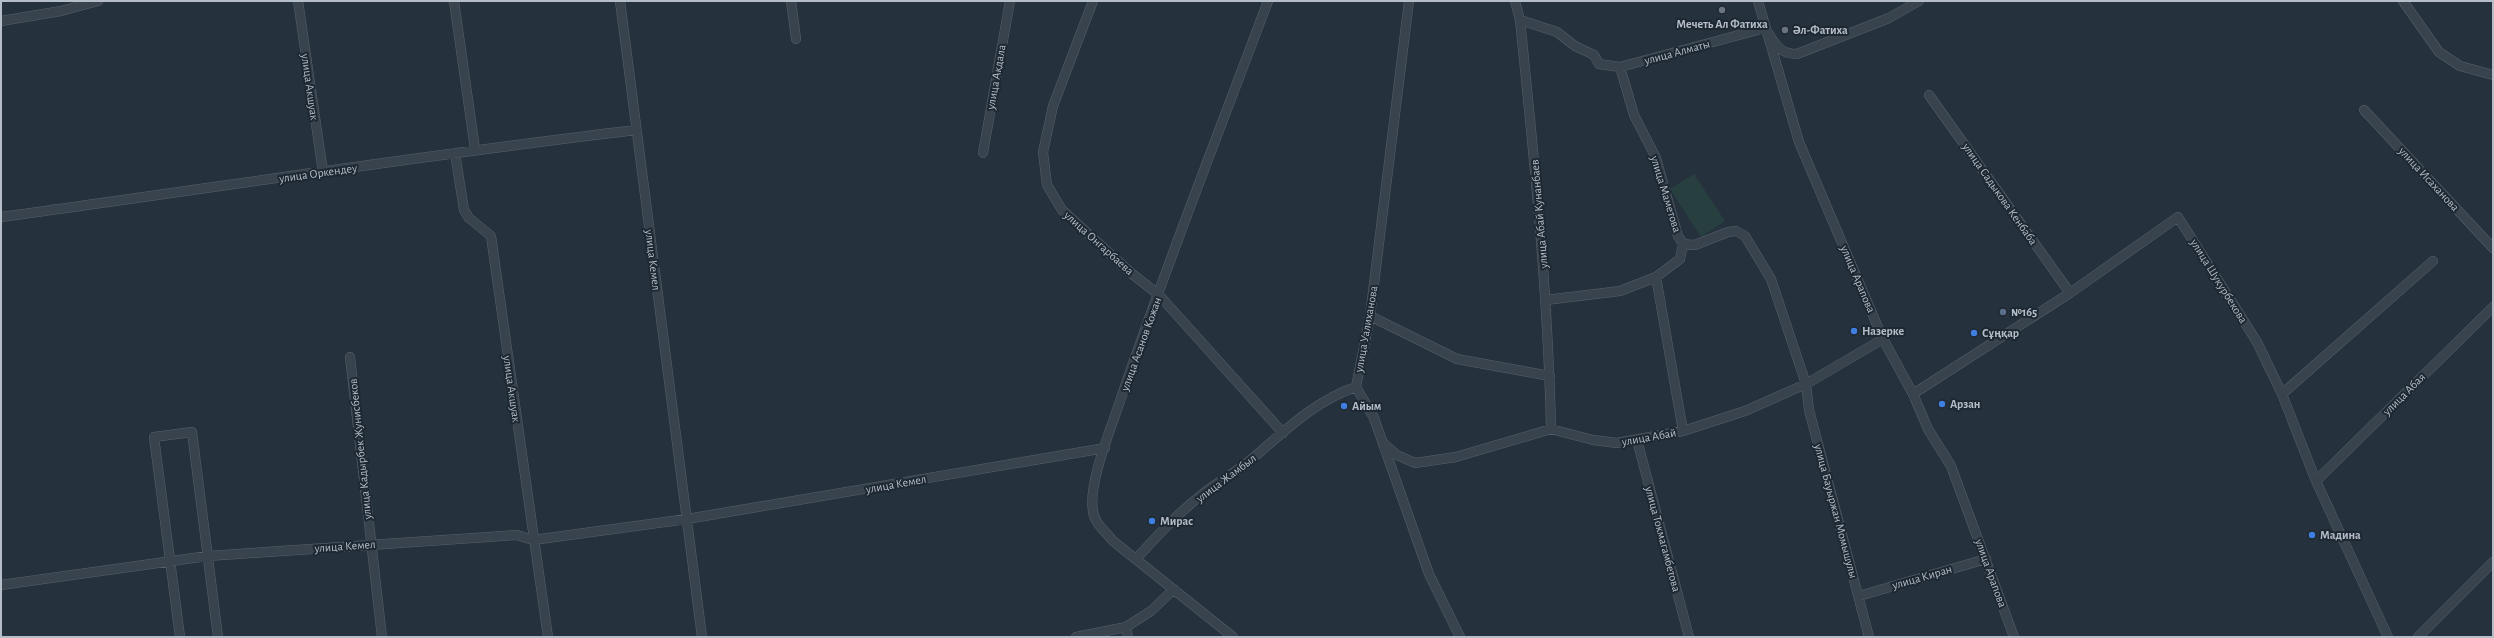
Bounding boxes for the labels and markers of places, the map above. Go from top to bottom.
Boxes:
marker: Мечеть Ал Фатиха [1717,5,1727,15]
place label: Мечеть Ал Фатиха [1676,18,1768,30]
place label: Әл-Фатиха [1793,24,1848,36]
marker: Әл-Фатиха [1780,25,1790,35]
place label: №165 [2011,306,2037,318]
marker: №165 [1998,307,2008,317]
place label: Назерке [1862,325,1905,337]
marker: Назерке [1849,326,1859,336]
place label: Сұңқар [1982,327,2019,339]
marker: Сұңқар [1969,328,1979,338]
place label: Арзан [1950,398,1980,410]
marker: Арзан [1937,399,1947,409]
place label: Айым [1352,400,1381,412]
marker: Айым [1339,401,1349,411]
place label: Мирас [1160,515,1193,527]
marker: Мирас [1147,516,1157,526]
place label: Мадина [2320,529,2361,541]
marker: Мадина [2307,530,2317,540]

